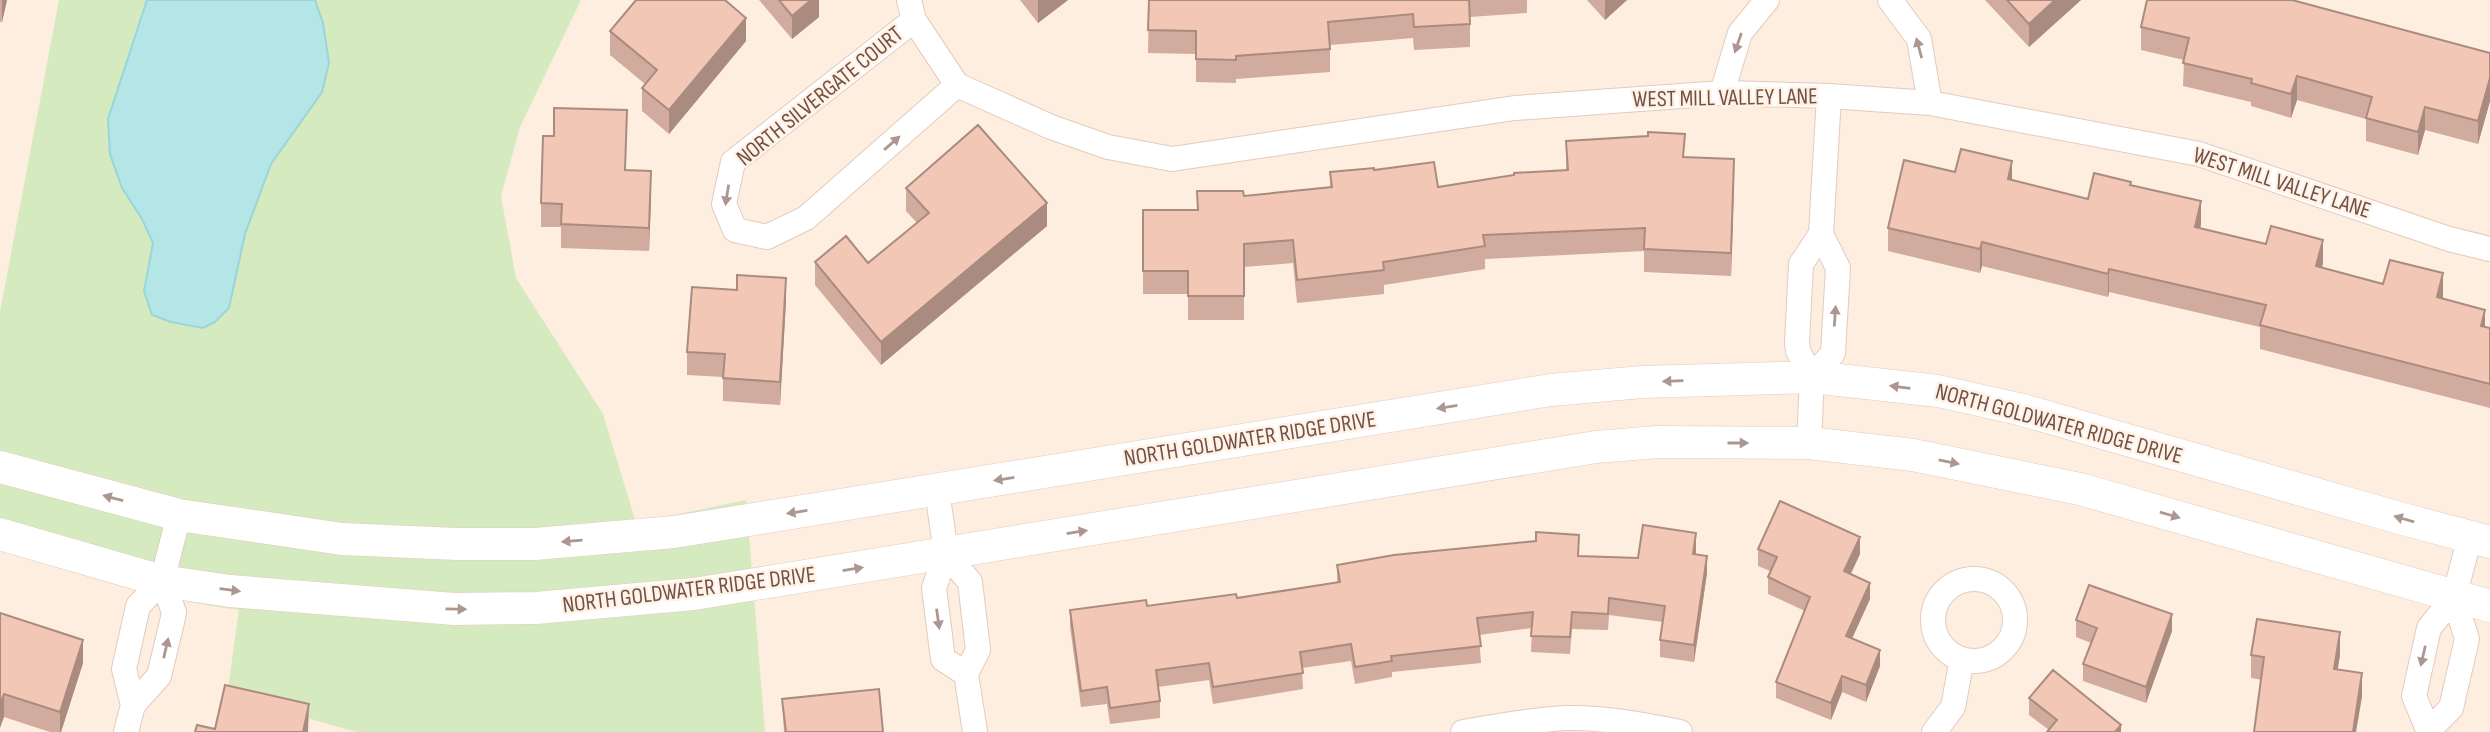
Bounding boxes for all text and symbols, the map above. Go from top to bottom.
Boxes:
street label: NORTH SILVERGATE COURT [731,20,909,172]
one-way arrow [1732,33,1743,54]
one-way arrow [1913,36,1924,58]
street label: WEST MILL VALLEY LANE [1632,82,1818,114]
one-way arrow [883,135,901,151]
street label: WEST MILL VALLEY LANE [2190,141,2374,225]
one-way arrow [721,184,732,206]
one-way arrow [1830,305,1841,327]
one-way arrow [1662,375,1684,386]
street label: NORTH GOLDWATER RIDGE DRIVE [1932,378,2186,470]
one-way arrow [1889,381,1911,392]
one-way arrow [1436,401,1458,412]
street label: NORTH GOLDWATER RIDGE DRIVE [1122,405,1378,473]
one-way arrow [1727,437,1749,449]
one-way arrow [1938,456,1960,467]
one-way arrow [993,474,1015,485]
one-way arrow [102,492,124,503]
one-way arrow [786,507,808,518]
one-way arrow [2159,510,2181,521]
one-way arrow [2393,514,2414,524]
one-way arrow [1066,526,1088,537]
one-way arrow [561,536,583,547]
street label: NORTH GOLDWATER RIDGE DRIVE [561,561,817,619]
one-way arrow [842,563,864,574]
one-way arrow [219,585,241,596]
one-way arrow [446,603,468,614]
one-way arrow [933,608,944,630]
one-way arrow [161,637,172,659]
one-way arrow [2417,645,2428,667]

